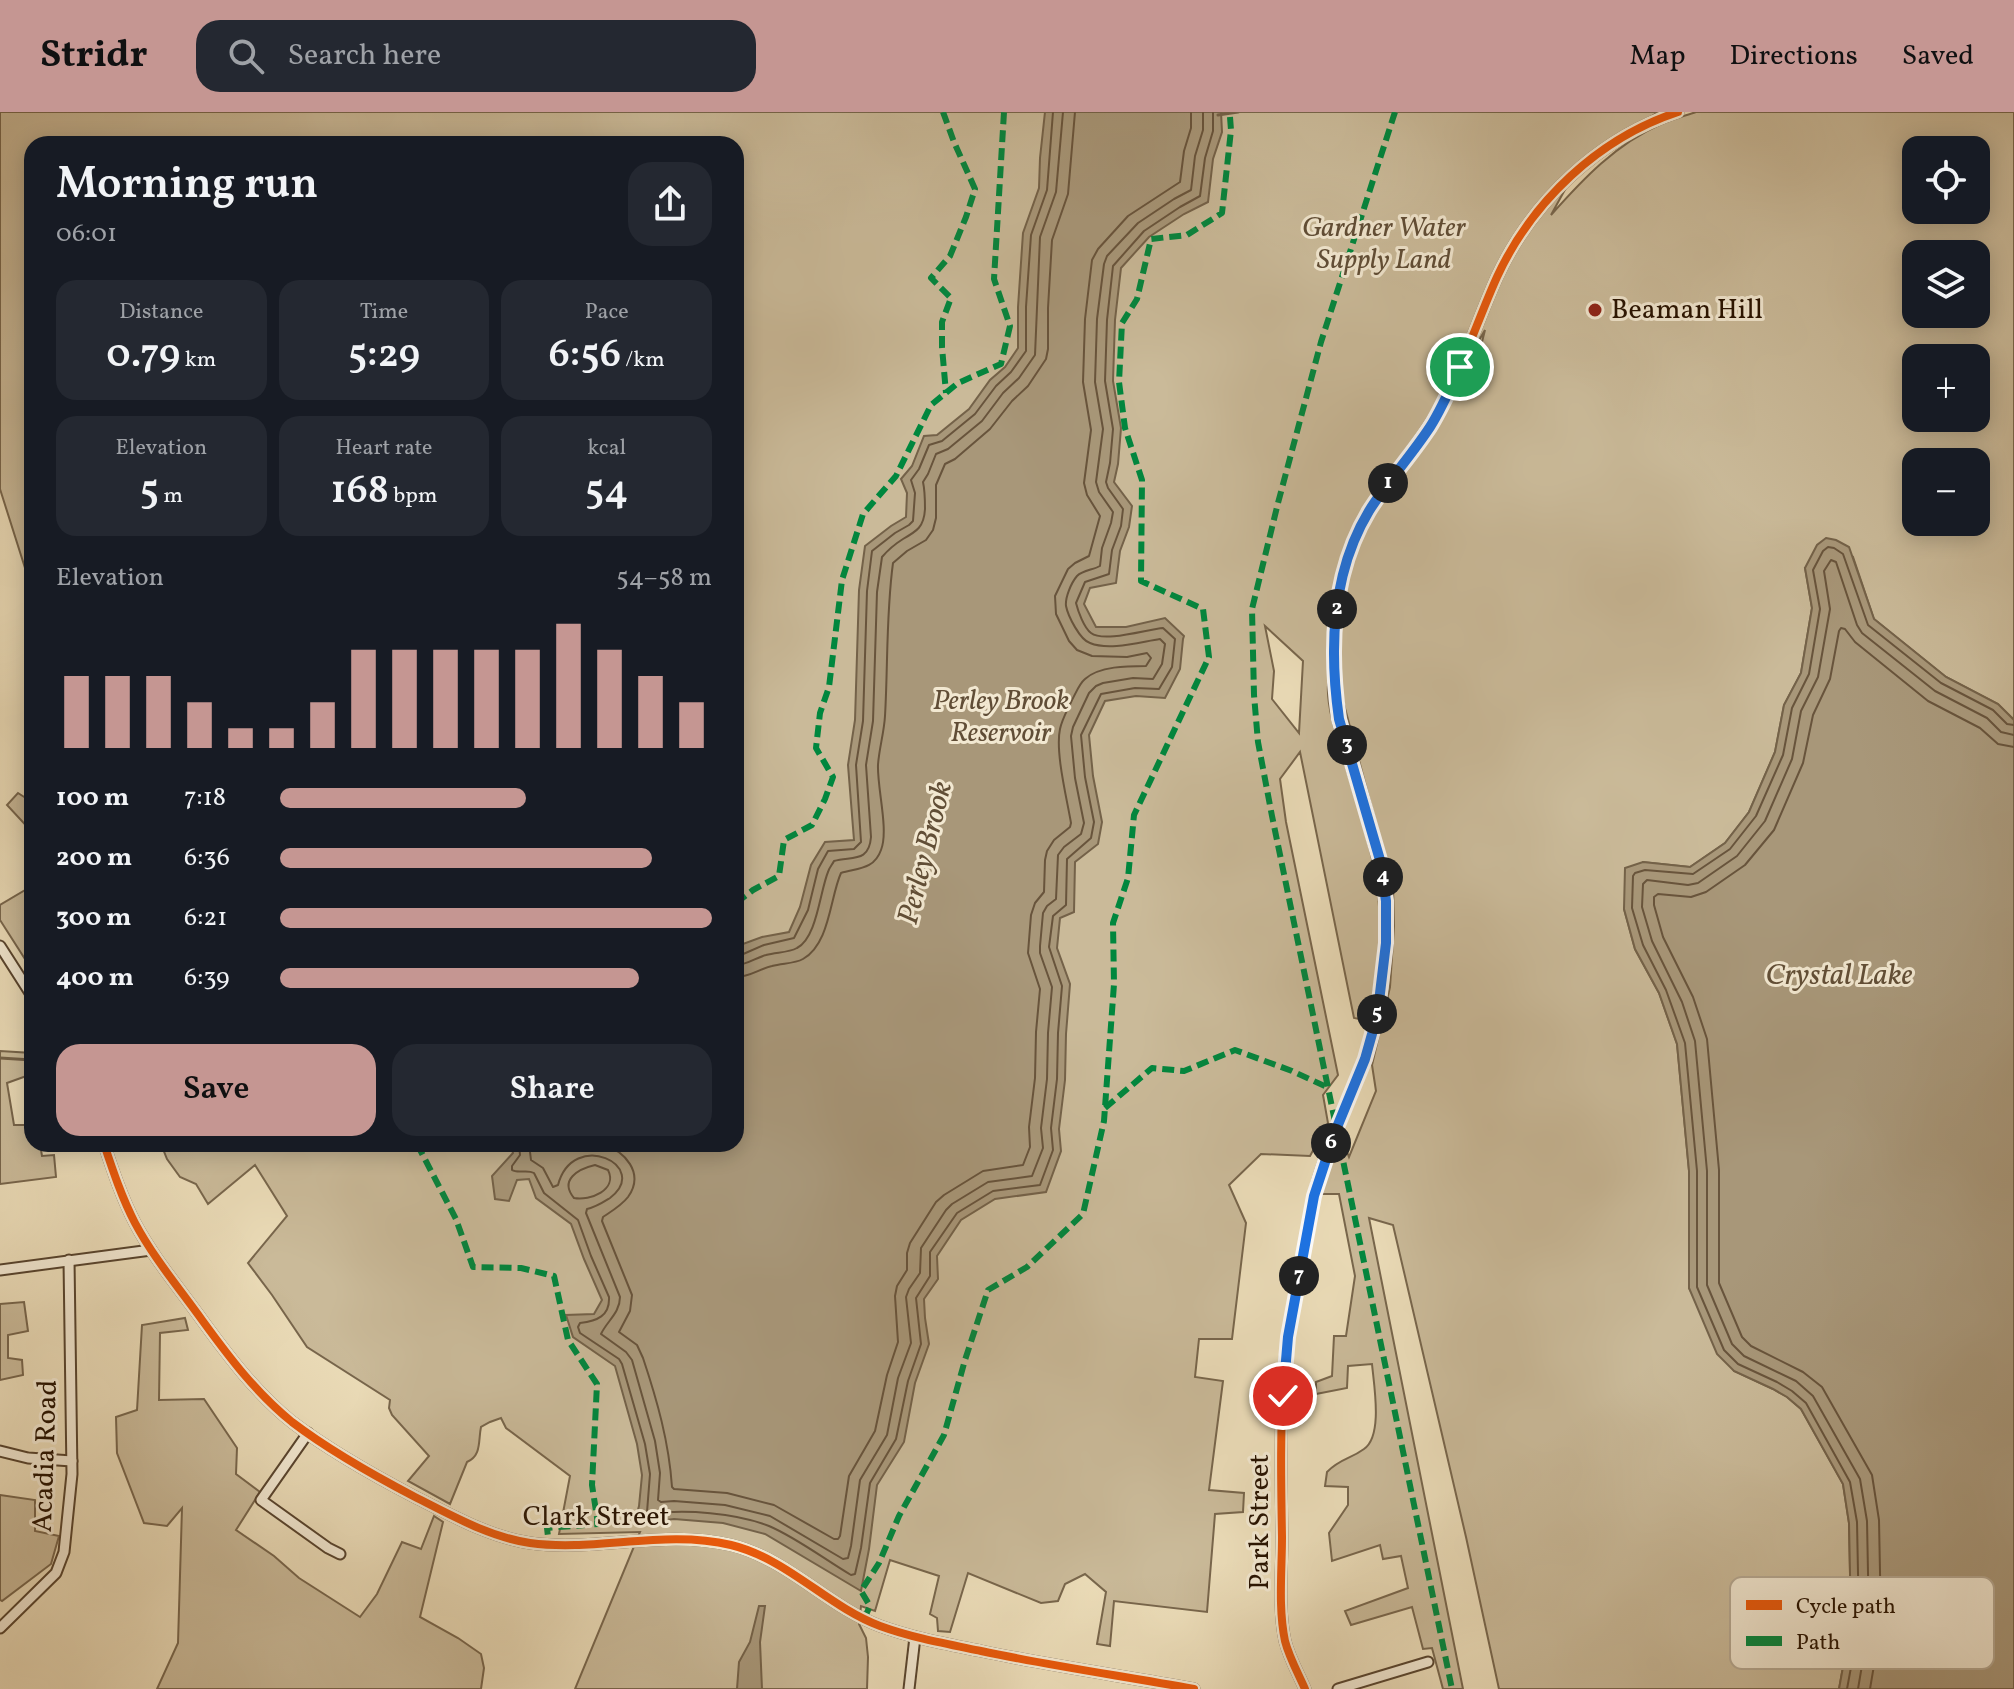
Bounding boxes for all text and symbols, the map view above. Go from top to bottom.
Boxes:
search box [196,20,756,92]
text: Stridr [40,30,148,83]
icon: search [224,34,268,78]
text: Search here [288,35,441,77]
text: Map [1630,37,1686,76]
text: Directions [1730,37,1858,76]
text: Saved [1902,37,1974,76]
map controls [1902,136,1990,536]
button: locate [1902,136,1990,224]
text: Morning run [56,155,318,216]
button: share [628,162,712,246]
park label: Gardner Water Supply Land [1302,209,1467,280]
text: 06:01 [56,216,117,252]
button: layers [1902,240,1990,328]
place label: Beaman Hill [1611,291,1763,330]
text: Distance [119,297,203,328]
text: Time [360,297,408,328]
text: Pace [585,297,629,328]
marker: Beaman Hill [1586,301,1604,319]
text: 0.79 [106,328,180,384]
text: 5:29 [348,328,420,384]
text: 6:56 [549,328,621,384]
pin [1426,333,1494,401]
button: + [1902,344,1990,432]
text: km [180,345,216,376]
text: /km [621,345,665,376]
icon: arrive [1438,345,1482,389]
text: Elevation [116,433,207,464]
text: Heart rate [335,433,433,464]
text: kcal [587,433,626,464]
button: − [1902,448,1990,536]
pin: 1 [1368,463,1408,503]
text: 5 [140,464,159,520]
text: 168 [331,464,389,520]
text: 54 [585,464,628,520]
text: 1 [1384,467,1392,498]
text: m [159,481,183,512]
text: bpm [389,481,437,512]
text: Elevation [56,560,164,596]
text: 54–58 m [616,560,712,596]
pin: 2 [1317,589,1357,629]
text: 2 [1331,593,1343,624]
park label: Perley Brook Reservoir [933,682,1069,753]
pin: 3 [1327,725,1367,765]
text: 3 [1341,729,1353,760]
water label: Perley Brook [888,777,964,929]
text: 100 m [56,780,129,816]
text: 7:18 [184,780,226,816]
text: 200 m [56,840,132,876]
text: 6:36 [184,840,230,876]
pin: 4 [1363,857,1403,897]
text: 4 [1376,861,1390,892]
text: 300 m [56,900,132,936]
text: 6:21 [184,900,227,936]
water label: Crystal Lake [1765,955,1913,997]
text: 400 m [56,960,134,996]
text: 6:39 [184,960,230,996]
pin: 5 [1357,994,1397,1034]
text: 5 [1372,998,1382,1029]
button: Save [56,1044,376,1136]
button: Share [392,1044,712,1136]
pin: 6 [1311,1123,1351,1163]
text: 6 [1325,1127,1337,1158]
pin: 7 [1279,1256,1319,1296]
text: 7 [1294,1260,1304,1291]
pin [1249,1362,1317,1430]
icon: check [1261,1374,1305,1418]
street label: Acadia Road [24,1379,68,1533]
street label: Park Street [1241,1454,1280,1590]
street label: Clark Street [523,1498,669,1537]
legend [1730,1577,1994,1669]
text: Cycle path [1796,1592,1896,1623]
text: Path [1796,1628,1840,1659]

